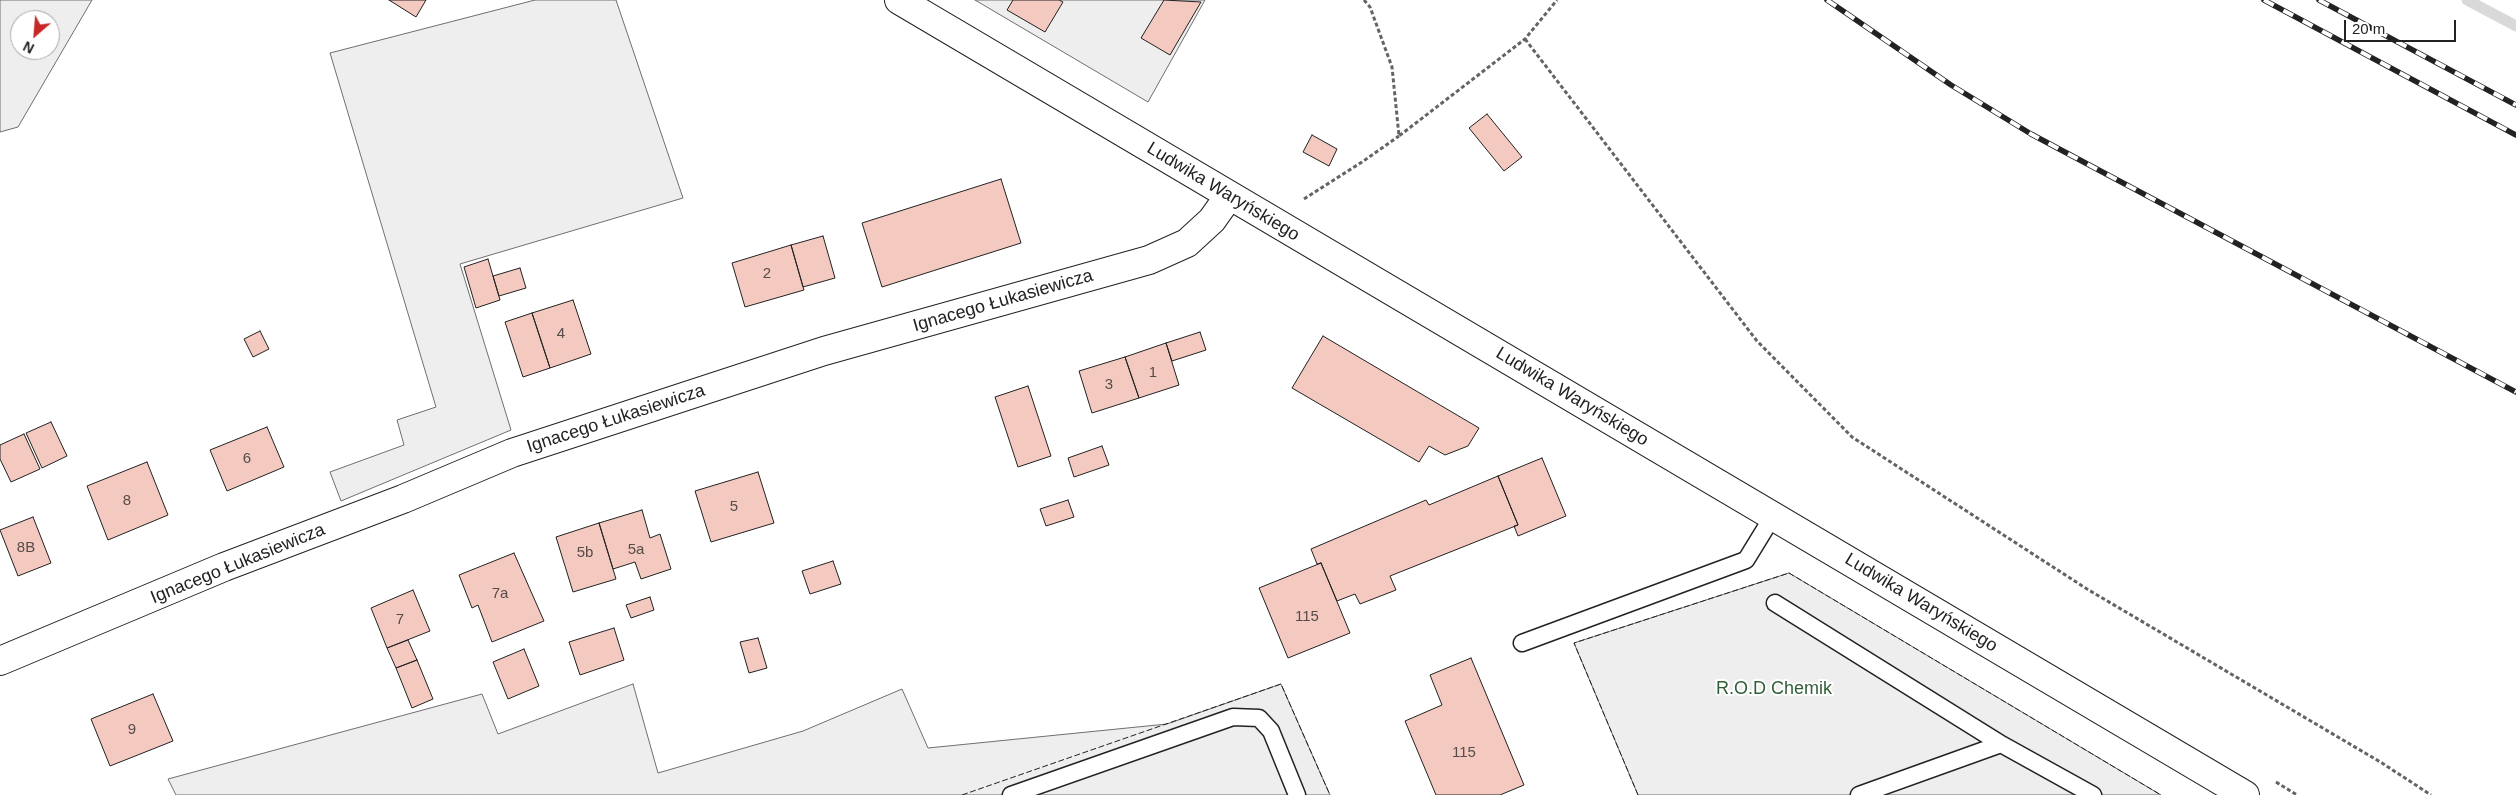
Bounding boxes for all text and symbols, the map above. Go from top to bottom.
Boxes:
north arrow [10,10,60,60]
scale bar [2346,10,2458,42]
text: 20 m [2352,20,2385,37]
text: N [21,38,37,57]
street label: Ludwika Waryńskiego [1143,138,1303,246]
house number: 2 [763,265,771,283]
street label: Ignacego Łukasiewicza [911,265,1095,337]
house number: 4 [557,325,565,343]
street label: Ludwika Waryńskiego [1492,343,1652,451]
house number: 1 [1149,364,1157,382]
house number: 3 [1105,376,1113,394]
street label: Ignacego Łukasiewicza [524,380,708,458]
house number: 6 [243,450,251,468]
house number: 8 [123,492,131,510]
house number: 5 [730,498,738,516]
street label: Ignacego Łukasiewicza [148,519,328,609]
house number: 8B [17,539,35,557]
house number: 5a [628,541,644,559]
house number: 5b [577,544,593,562]
street label: Ludwika Waryńskiego [1841,549,2001,657]
house number: 7a [492,585,508,603]
house number: 115 [1295,608,1319,626]
house number: 7 [396,611,404,629]
park label: R.O.D Chemik [1716,678,1832,700]
house number: 9 [128,721,136,739]
house number: 115 [1452,744,1476,762]

